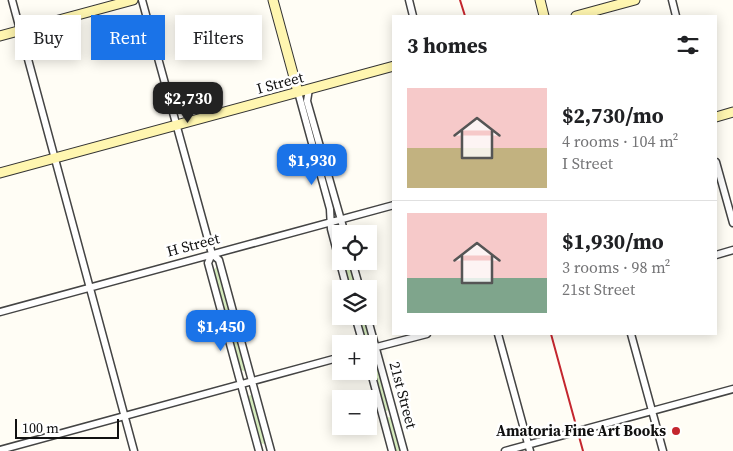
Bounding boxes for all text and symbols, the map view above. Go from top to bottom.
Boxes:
chip: Buy [15,15,81,60]
chip: Rent [91,15,165,60]
chip: Filters [175,15,262,60]
text: 3 homes [407,31,487,60]
icon: filters [674,31,702,59]
street label: I Street [254,66,306,99]
pin: $2,730 [147,82,229,124]
text: $2,730 [164,87,212,109]
text: $2,730/mo [562,101,664,130]
icon: home [447,108,507,168]
text: 4 rooms · 104 m² [562,130,678,152]
pin: $1,930 [271,144,353,186]
text: $1,930 [288,149,336,171]
text: I Street [562,152,613,174]
map controls [332,225,377,435]
button: locate [332,225,377,270]
street label: H Street [164,227,222,262]
text: $1,930/mo [562,227,664,256]
icon: home [447,233,507,293]
text: 3 rooms · 98 m² [562,256,670,278]
text: 21st Street [562,278,635,300]
button: layers [332,280,377,325]
pin: $1,450 [180,310,262,352]
text: $1,450 [197,315,245,337]
button: + [332,335,377,380]
street label: 21st Street [384,359,423,431]
button: − [332,390,377,435]
scale bar [15,416,119,439]
text: 100 m [22,418,59,438]
place label: Amatoria Fine Art Books [496,420,666,441]
marker: Amatoria Fine Art Books [670,425,682,437]

